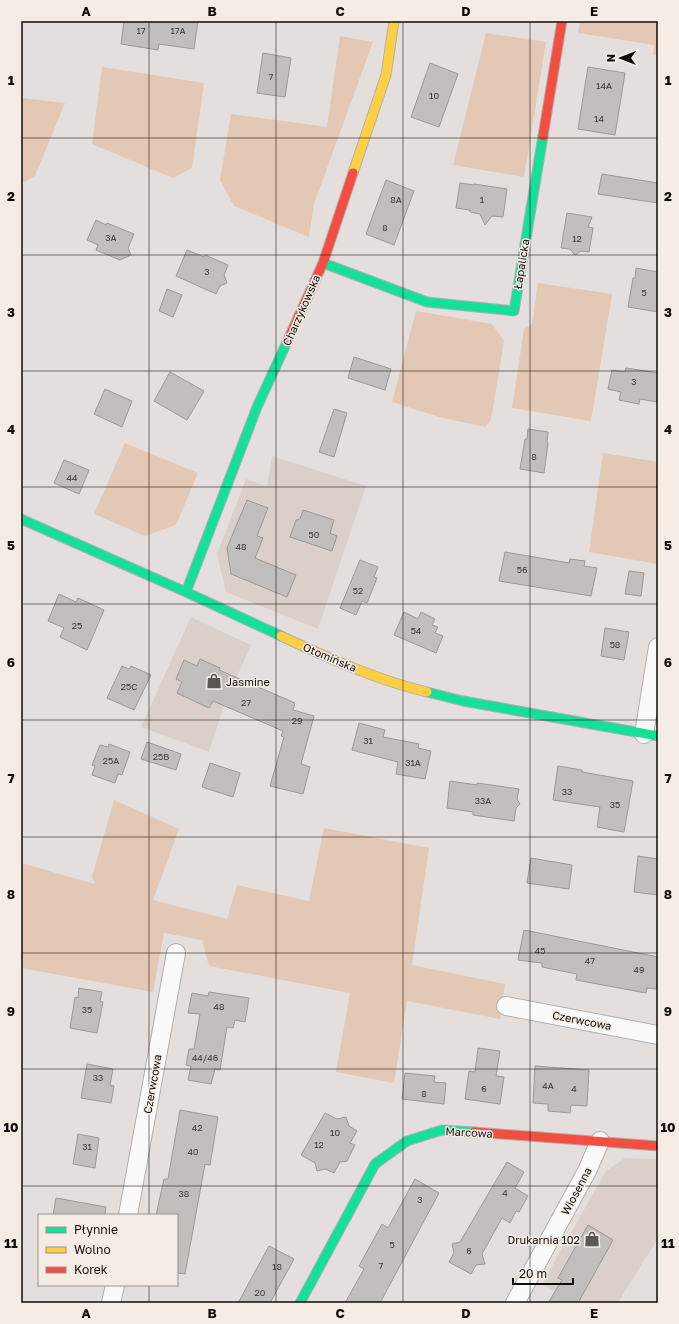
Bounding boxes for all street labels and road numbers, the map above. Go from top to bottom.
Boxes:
street label: Łapalicka [511,238,531,290]
street label: Charzykowska [280,273,322,347]
street label: Otomińska [301,640,359,674]
street label: Czerwcowa [551,1008,613,1032]
street label: Czerwcowa [140,1053,164,1115]
street label: Marcowa [445,1124,493,1140]
street label: Wiosenna [558,1165,594,1217]

